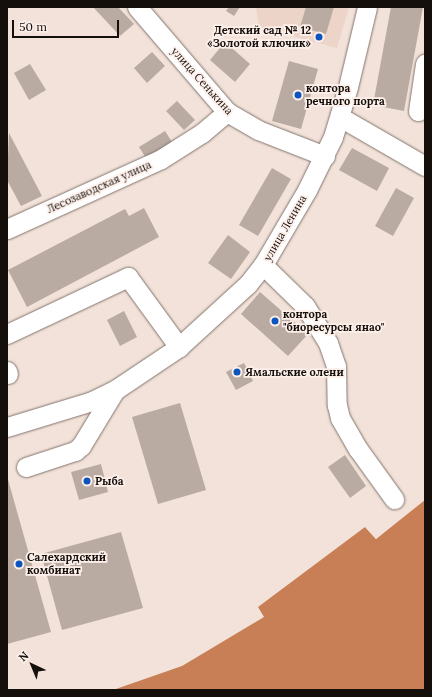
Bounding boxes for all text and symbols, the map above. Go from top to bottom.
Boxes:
scale bar [14,12,121,38]
text: 50 m [19,19,47,34]
place label: Детский сад № 12 «Золотой ключик» [207,24,311,50]
marker: Детский сад № 12 «Золотой ключик» [314,32,324,42]
street label: улица Сенькина [168,45,236,117]
place label: контора речного порта [306,82,385,108]
marker: контора речного порта [293,90,303,100]
street label: Лесозаводская улица [45,158,153,216]
street label: улица Ленина [261,193,309,263]
place label: контора "биоресурсы янао" [283,308,384,334]
marker: контора "биоресурсы янао" [270,316,280,326]
place label: Ямальские олени [245,365,344,379]
marker: Ямальские олени [232,367,242,377]
place label: Рыба [95,474,123,488]
marker: Рыба [82,476,92,486]
place label: Салехардский комбинат [27,551,106,577]
marker: Салехардский комбинат [14,559,24,569]
north arrow [12,645,52,685]
text: N [16,648,32,664]

